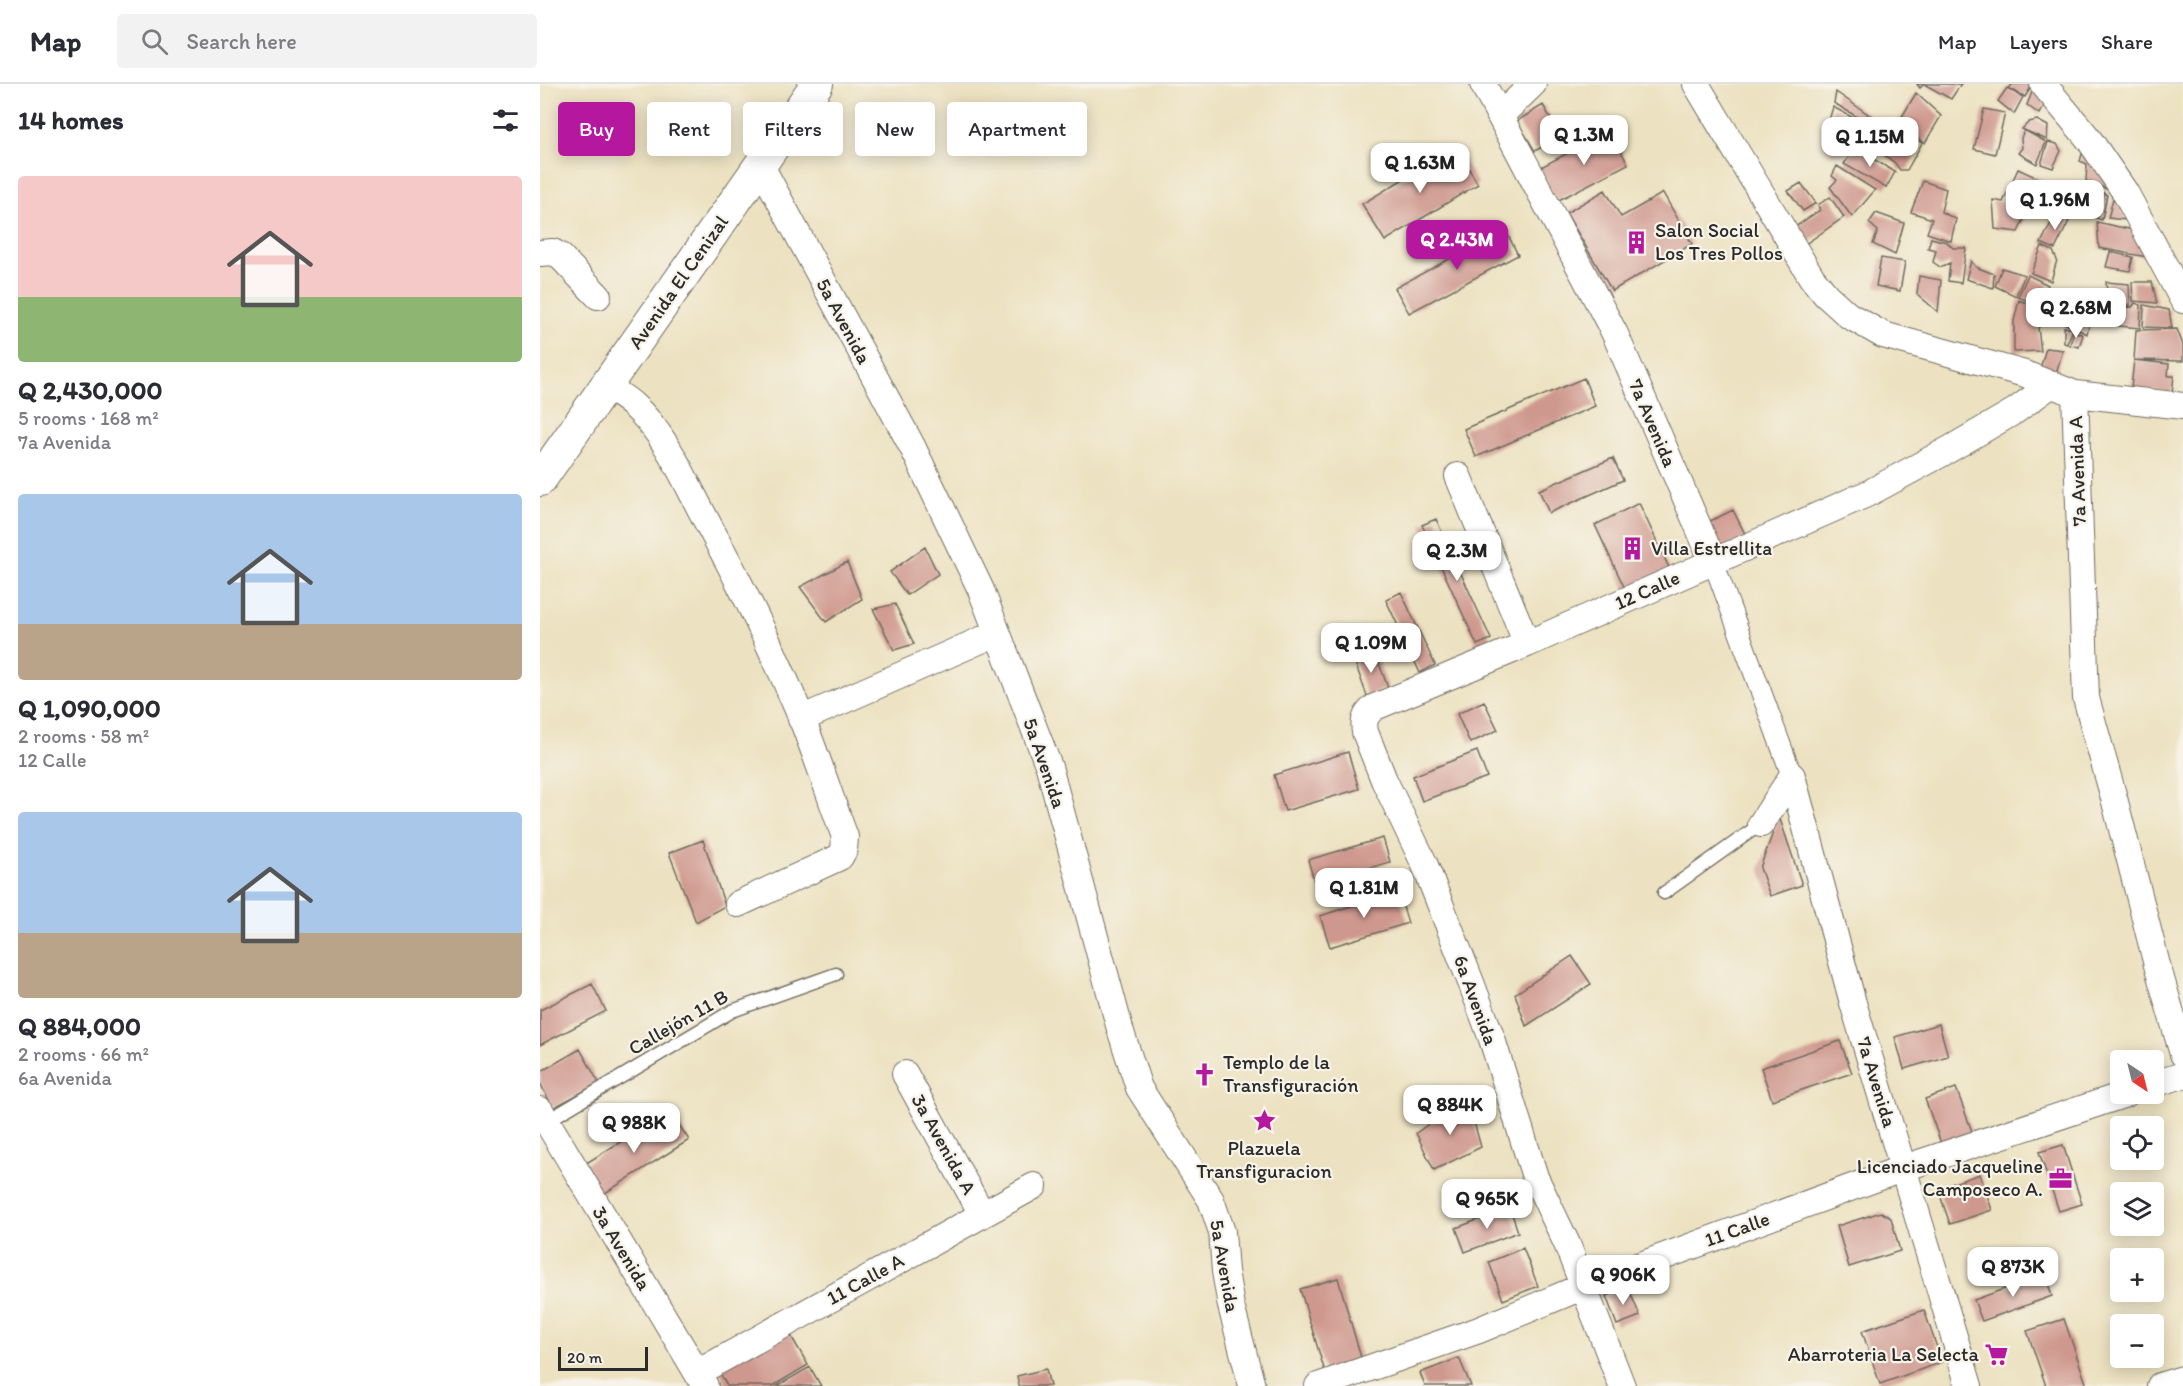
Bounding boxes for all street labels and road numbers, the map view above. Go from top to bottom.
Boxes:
street label: Avenida El Cenizal [623,210,733,353]
street label: 5a Avenida [811,274,877,369]
street label: 7a Avenida [1624,375,1682,471]
street label: 7a Avenida A [2063,415,2091,527]
street label: 12 Calle [1611,565,1683,615]
street label: 5a Avenida [1018,715,1072,812]
street label: 6a Avenida [1449,952,1504,1049]
street label: Callejón 11 B [624,984,732,1060]
street label: 7a Avenida [1852,1034,1902,1131]
street label: 3a Avenida A [906,1089,982,1199]
street label: 3a Avenida [587,1201,657,1295]
street label: 11 Calle [1701,1206,1773,1252]
street label: 5a Avenida [1205,1218,1245,1315]
street label: 11 Calle A [822,1248,908,1310]

